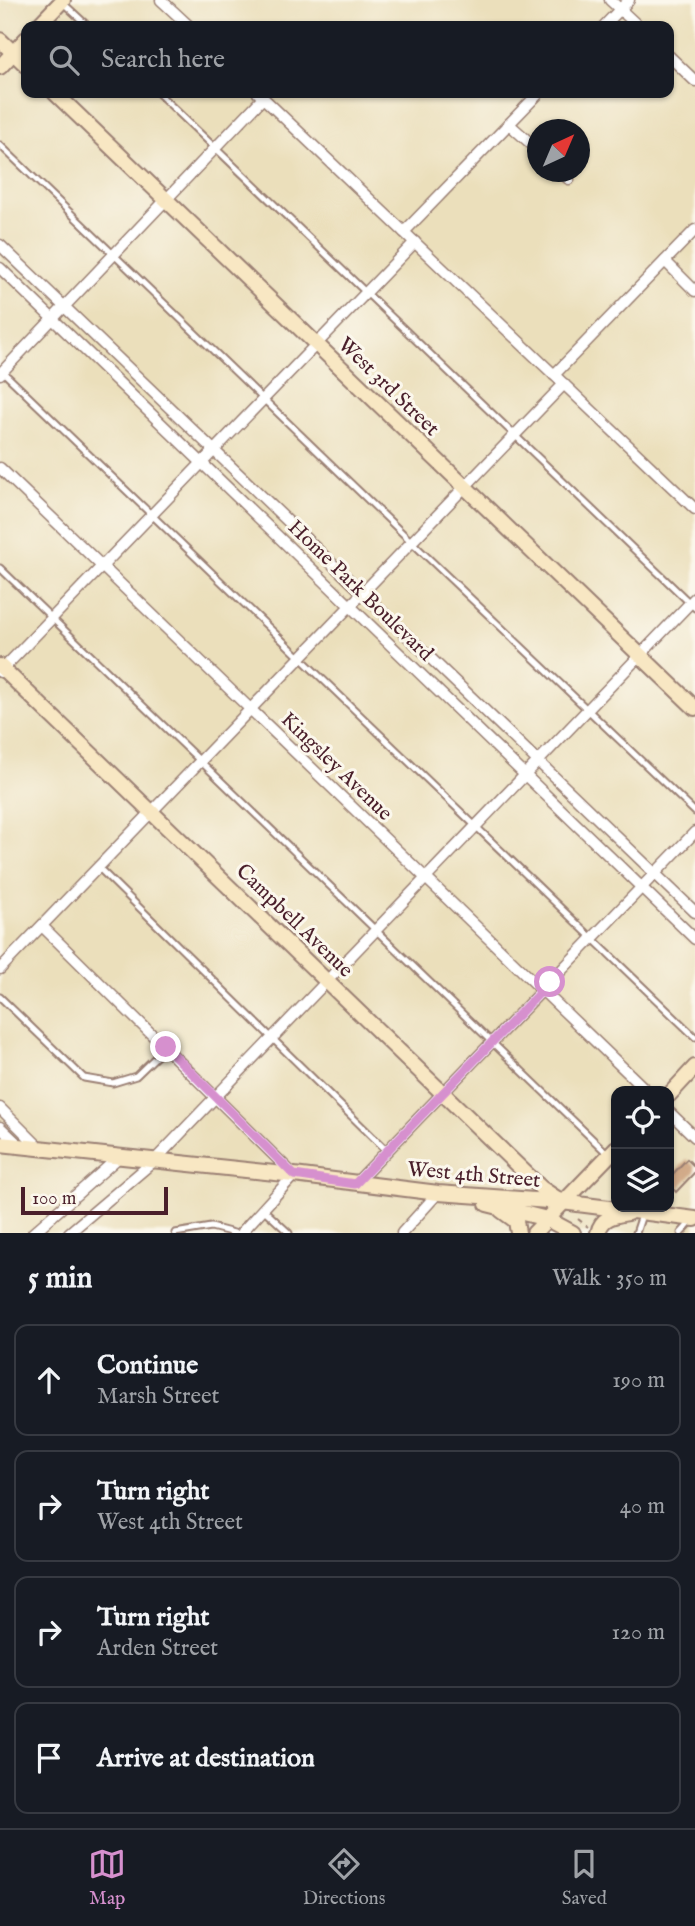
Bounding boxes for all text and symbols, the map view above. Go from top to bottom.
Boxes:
search box [21,21,674,98]
icon: search [45,41,83,79]
text: Search here [101,43,225,76]
north arrow [527,119,590,182]
street label: West 3rd Street [331,332,445,442]
street label: Home Park Boulevard [281,515,439,668]
street label: Kingsley Avenue [274,707,398,827]
street label: Campbell Avenue [230,858,359,984]
route start [534,966,565,997]
route end [150,1031,181,1062]
map controls [611,1086,674,1212]
button: locate [611,1086,674,1149]
button: layers [611,1149,674,1212]
street label: West 4th Street [406,1156,541,1195]
scale bar [21,1184,168,1216]
text: 100 m [32,1187,76,1211]
text: 5 min [28,1260,93,1298]
text: Walk · 350 m [552,1264,667,1293]
text: Continue [97,1349,198,1382]
icon: ahead [30,1361,68,1399]
text: 190 m [612,1366,665,1395]
text: Marsh Street [97,1382,220,1411]
text: Turn right [97,1475,210,1508]
icon: right [30,1487,68,1525]
text: 40 m [620,1492,665,1521]
text: West 4th Street [97,1508,243,1537]
text: Turn right [97,1601,210,1634]
icon: right [30,1613,68,1651]
text: 120 m [612,1618,665,1647]
text: Arden Street [97,1634,218,1663]
icon: arrive [30,1739,68,1777]
text: Arrive at destination [97,1742,315,1775]
tab: Map [88,1845,126,1911]
tab: Directions [303,1845,385,1911]
tab: Saved [562,1845,607,1911]

